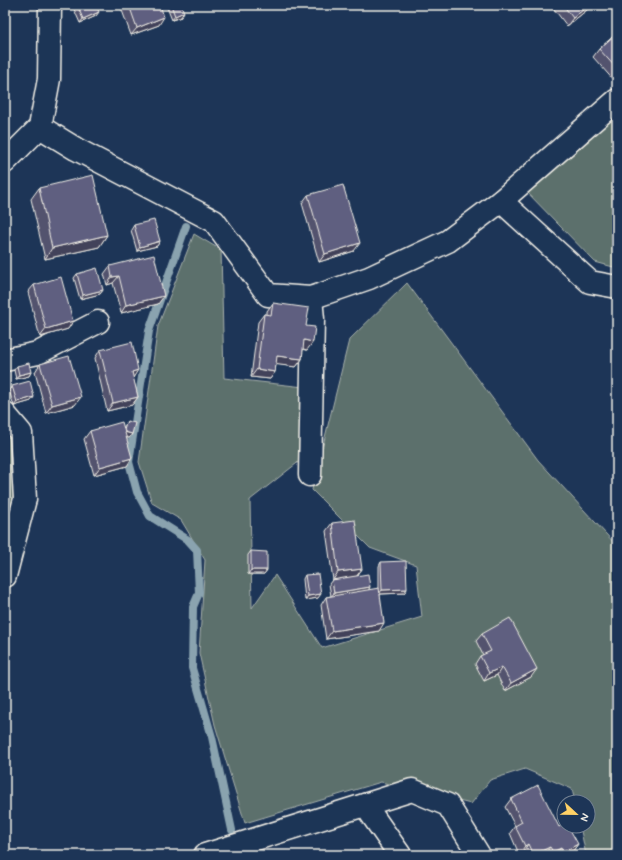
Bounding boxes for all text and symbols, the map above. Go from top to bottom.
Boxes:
north arrow [556,794,596,834]
text: N [576,811,592,823]

